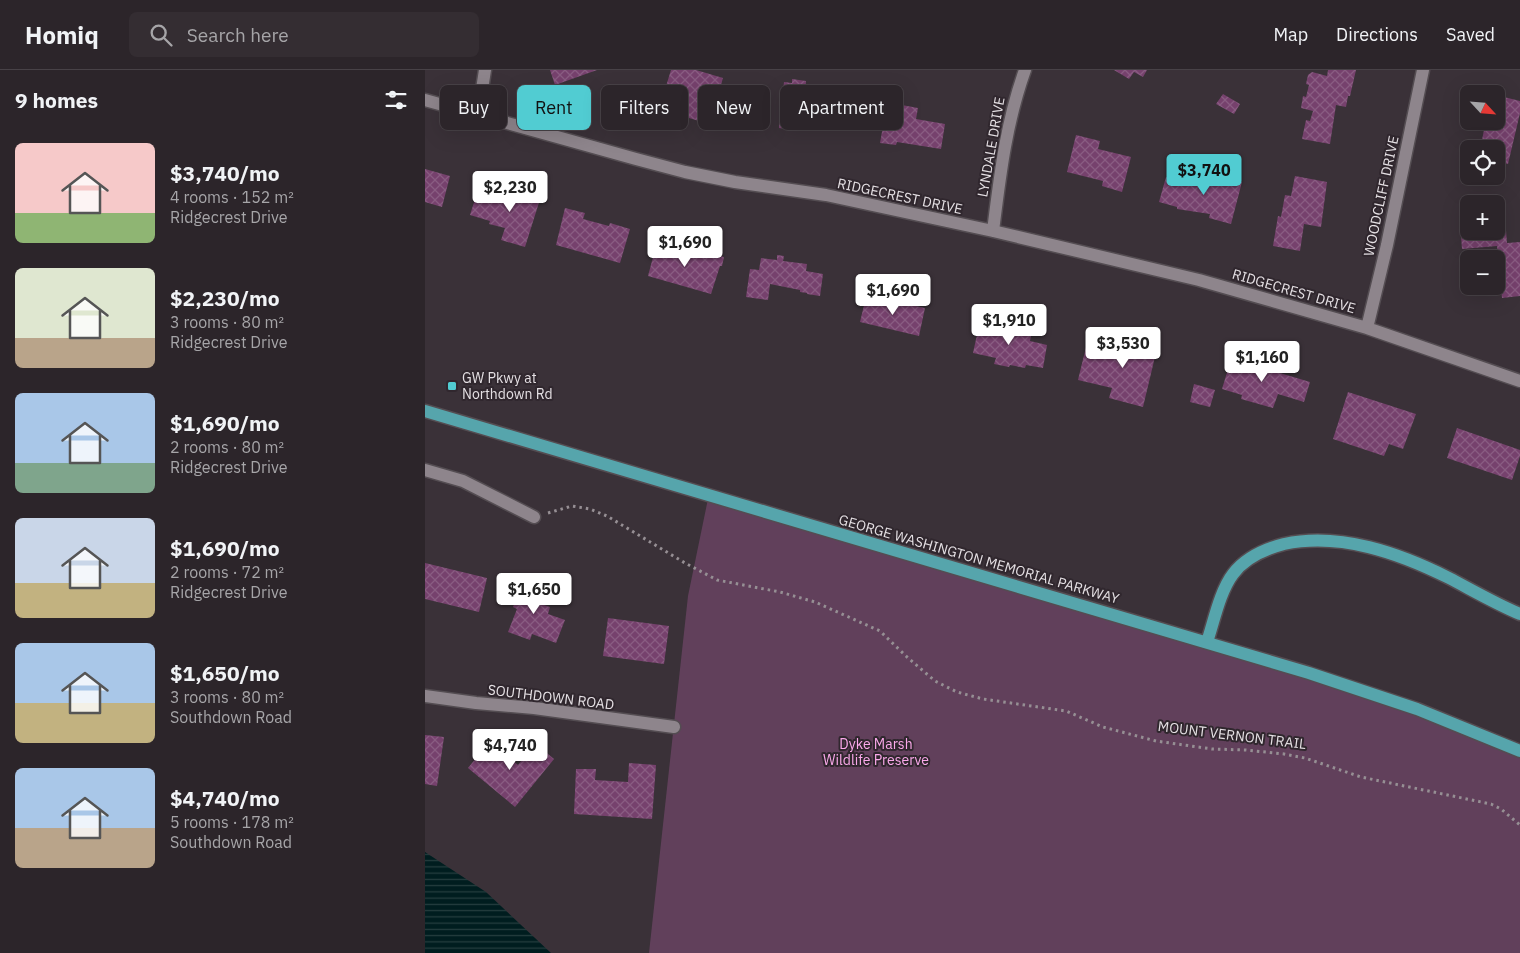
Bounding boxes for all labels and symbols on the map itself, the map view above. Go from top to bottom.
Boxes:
north arrow [1460,85,1505,130]
street label: LYNDALE DRIVE [973,95,1009,199]
street label: WOODCLIFF DRIVE [1359,134,1403,258]
pin: $3,740 [1163,154,1245,196]
pin: $2,230 [469,170,551,213]
street label: RIDGECREST DRIVE [836,174,964,218]
pin: $1,690 [644,226,726,268]
street label: RIDGECREST DRIVE [1230,265,1358,317]
pin: $1,690 [852,274,934,316]
pin: $1,910 [968,304,1050,346]
pin: $3,530 [1082,326,1164,369]
pin: $1,160 [1221,340,1303,383]
place label: GW Pkwy at Northdown Rd [462,369,553,403]
marker: GW Pkwy at Northdown Rd [446,380,458,392]
street label: GEORGE WASHINGTON MEMORIAL PARKWAY [837,510,1122,608]
pin: $1,650 [493,572,575,615]
street label: SOUTHDOWN ROAD [487,680,615,714]
street label: MOUNT VERNON TRAIL [1157,717,1307,753]
pin: $4,740 [469,728,551,771]
park label: Dyke Marsh Wildlife Preserve [823,735,929,769]

